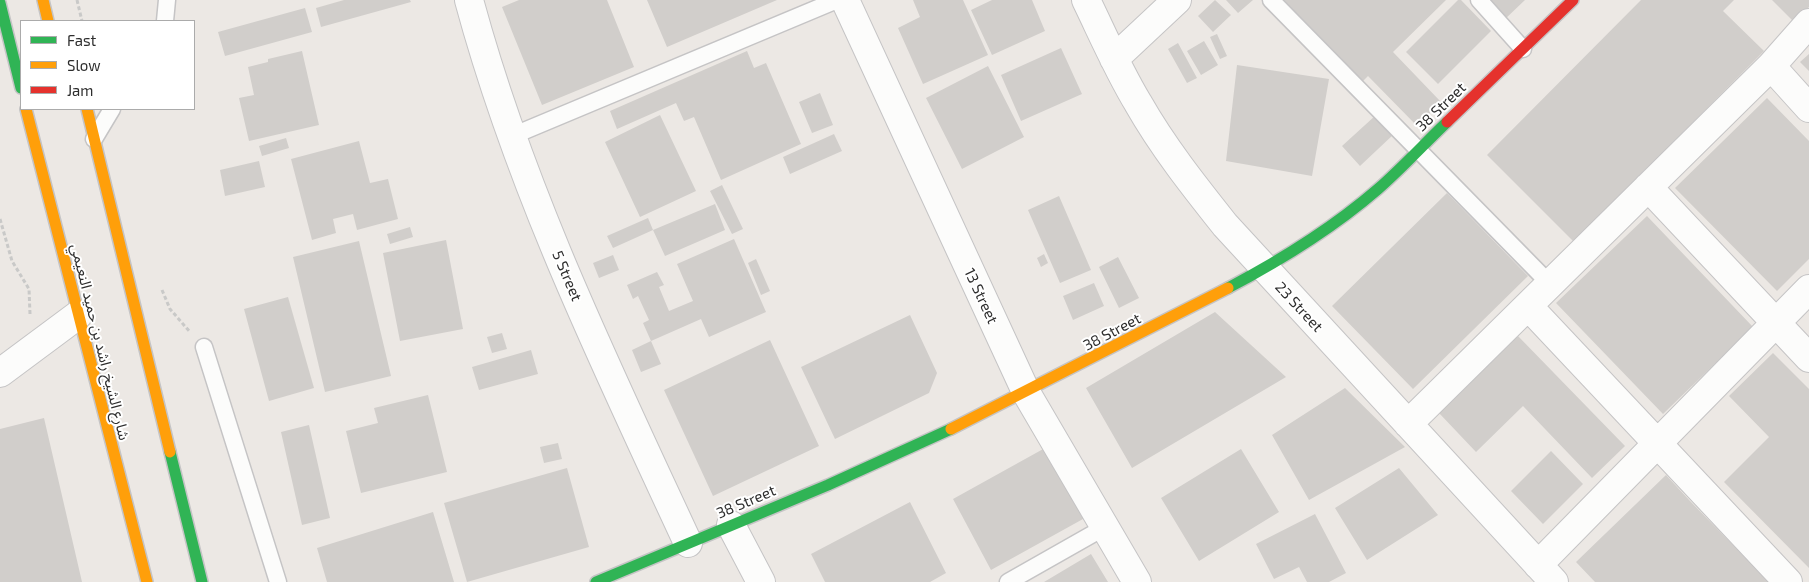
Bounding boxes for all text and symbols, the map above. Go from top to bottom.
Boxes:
legend [20,20,195,110]
text: Fast [67,31,96,49]
text: Slow [67,56,101,74]
street label: 38 Street [1412,79,1470,135]
text: Jam [67,81,93,99]
street label: شارع الشيخ راشد بن حميد النعيمي [67,242,133,442]
street label: 5 Street [548,248,586,304]
street label: 13 Street [960,265,1002,327]
street label: 23 Street [1271,278,1327,336]
street label: 38 Street [1080,309,1144,355]
street label: 38 Street [714,482,778,522]

